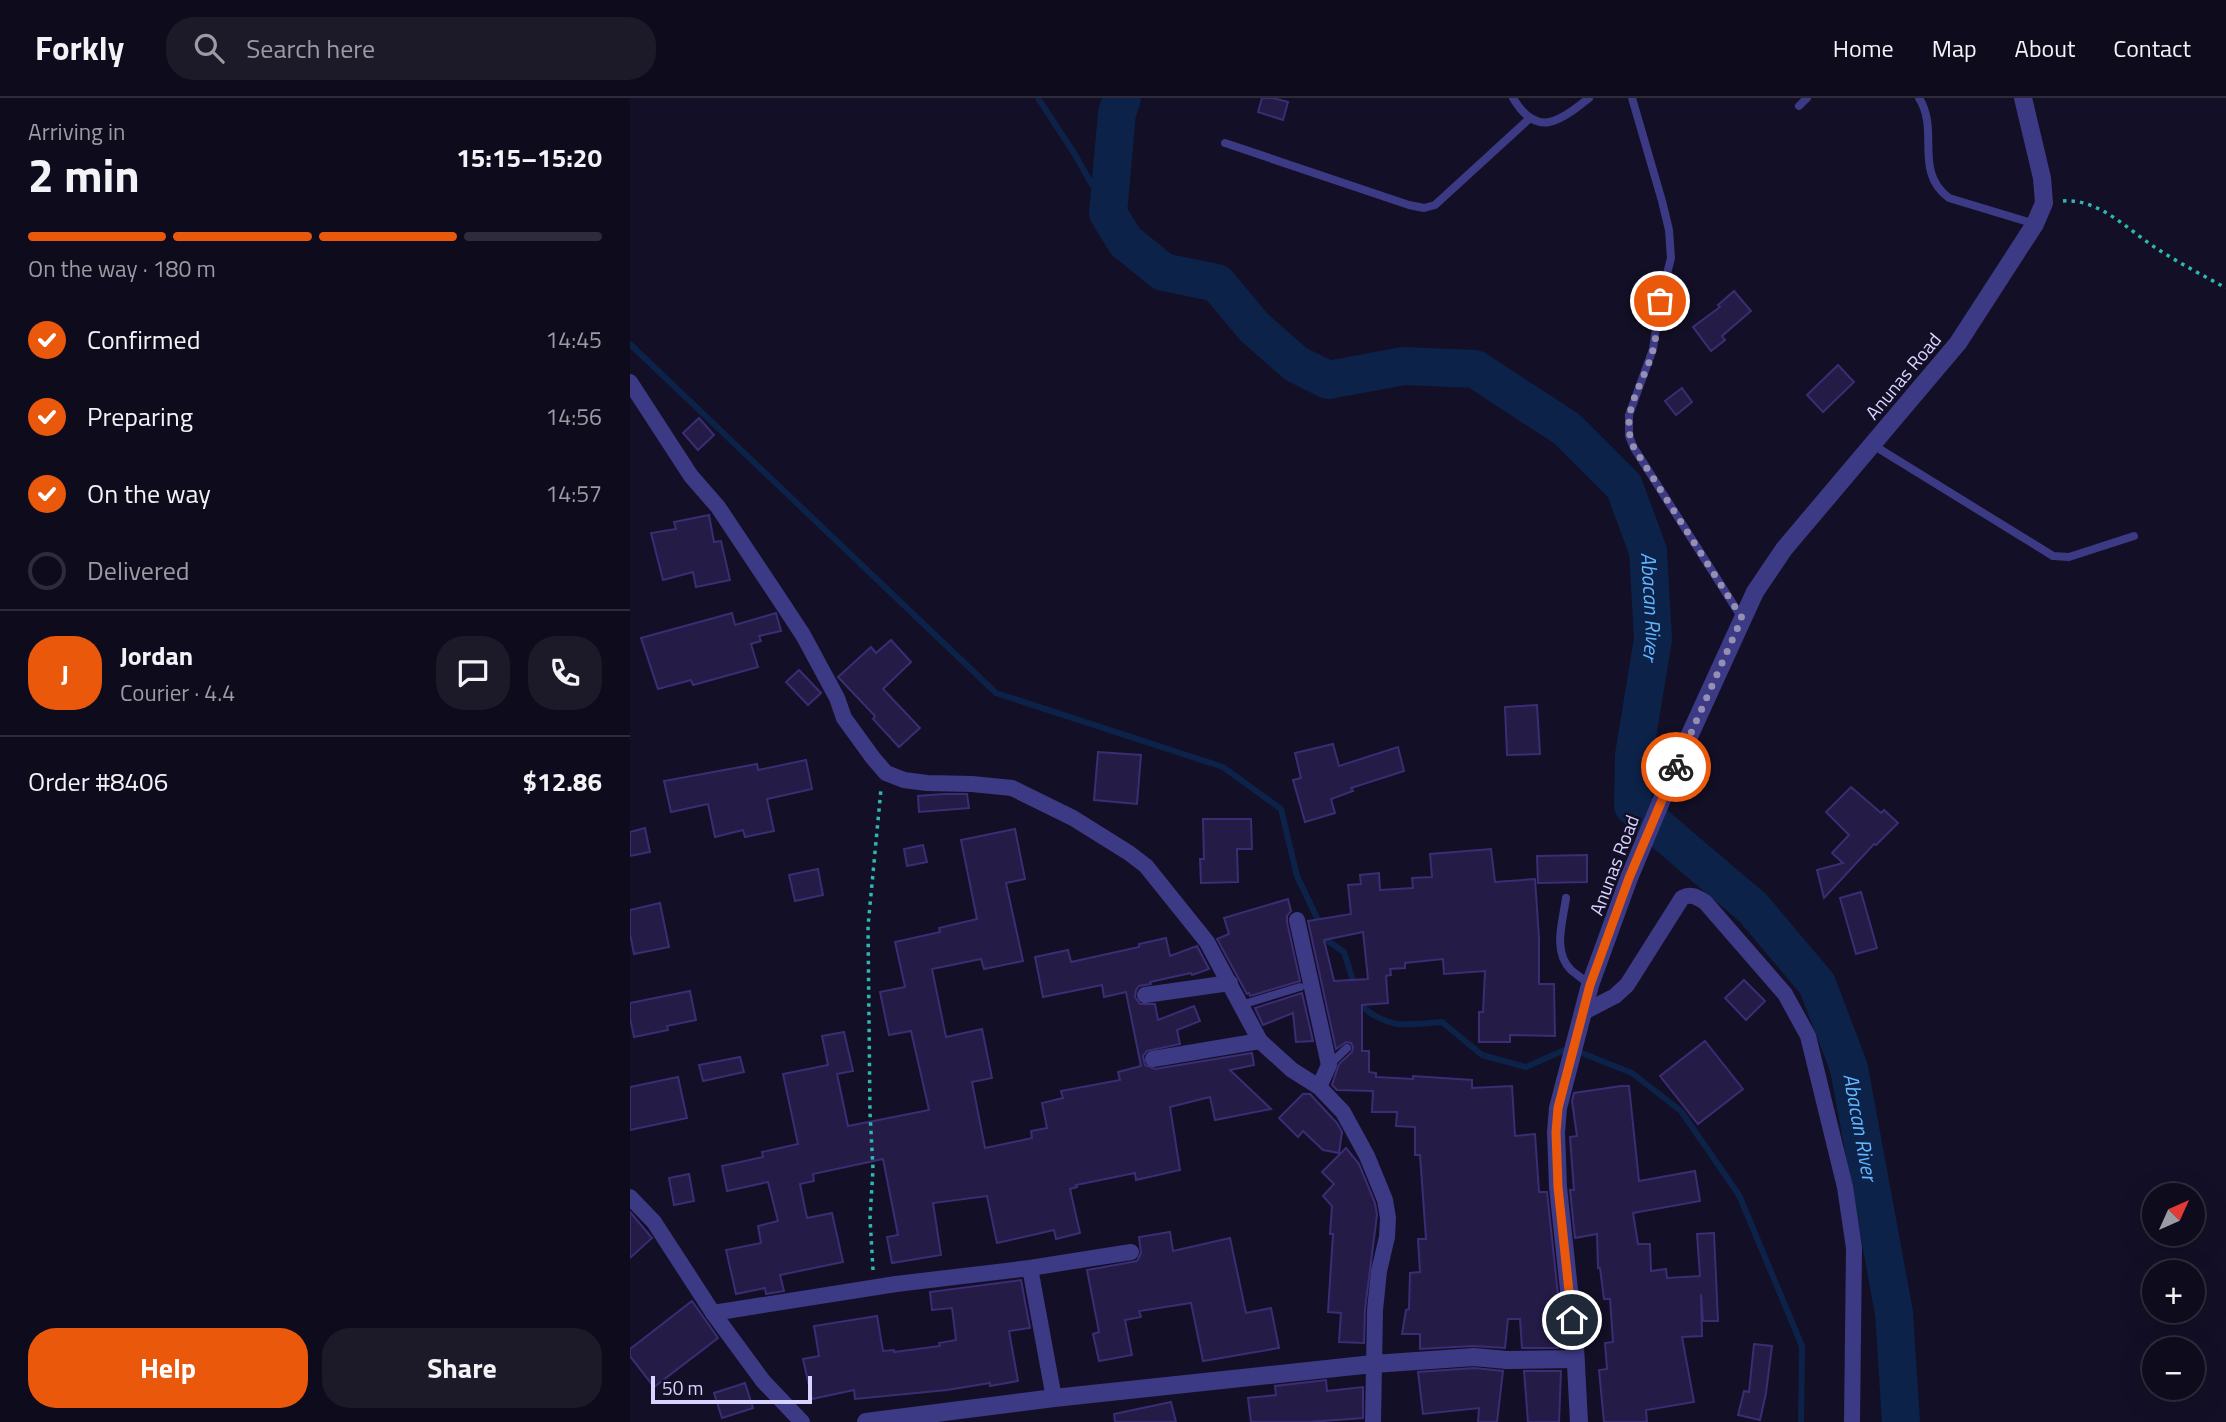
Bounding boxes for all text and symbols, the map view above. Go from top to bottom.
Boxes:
search box [166,17,656,80]
text: Forkly [35,23,124,73]
icon: search [190,29,228,67]
text: Search here [246,29,375,68]
text: Home [1833,30,1894,66]
text: Map [1932,30,1977,66]
text: About [2015,30,2075,66]
text: Contact [2113,30,2191,66]
text: Arriving in [28,114,125,149]
text: 15:15–15:20 [456,138,602,177]
text: 2 min [28,140,140,210]
text: On the way · 180 m [28,251,216,286]
pin [1630,271,1690,331]
icon: bag [1641,282,1679,320]
text: Confirmed [87,320,201,359]
icon: check [28,321,66,359]
text: 14:45 [545,322,602,357]
street label: Anunas Road [1858,326,1948,425]
text: Preparing [87,397,193,436]
icon: check [28,398,66,436]
text: 14:56 [545,399,602,434]
text: On the way [87,474,211,513]
icon: check [28,475,66,513]
text: 14:57 [545,476,602,511]
text: Delivered [87,551,190,590]
water label: Abacan River [1633,551,1670,665]
text: Jordan [120,636,193,675]
button: chat [436,636,510,710]
button: phone [528,636,602,710]
text: J [61,654,69,693]
text: Courier · 4.4 [120,675,235,710]
courier [1641,732,1711,802]
icon: bike [1657,748,1695,786]
text: Order #8406 [28,762,168,801]
text: $12.86 [523,762,602,801]
street label: Anunas Road [1581,810,1646,919]
water label: Abacan River [1835,1071,1887,1185]
north arrow [2142,1183,2205,1246]
map controls [2142,1183,2205,1400]
button: + [2142,1260,2205,1323]
pin [1542,1290,1602,1350]
icon: home [1553,1301,1591,1339]
button: Help [28,1328,308,1408]
button: Share [322,1328,602,1408]
button: − [2142,1337,2205,1400]
scale bar [651,1373,812,1405]
text: 50 m [662,1373,703,1402]

